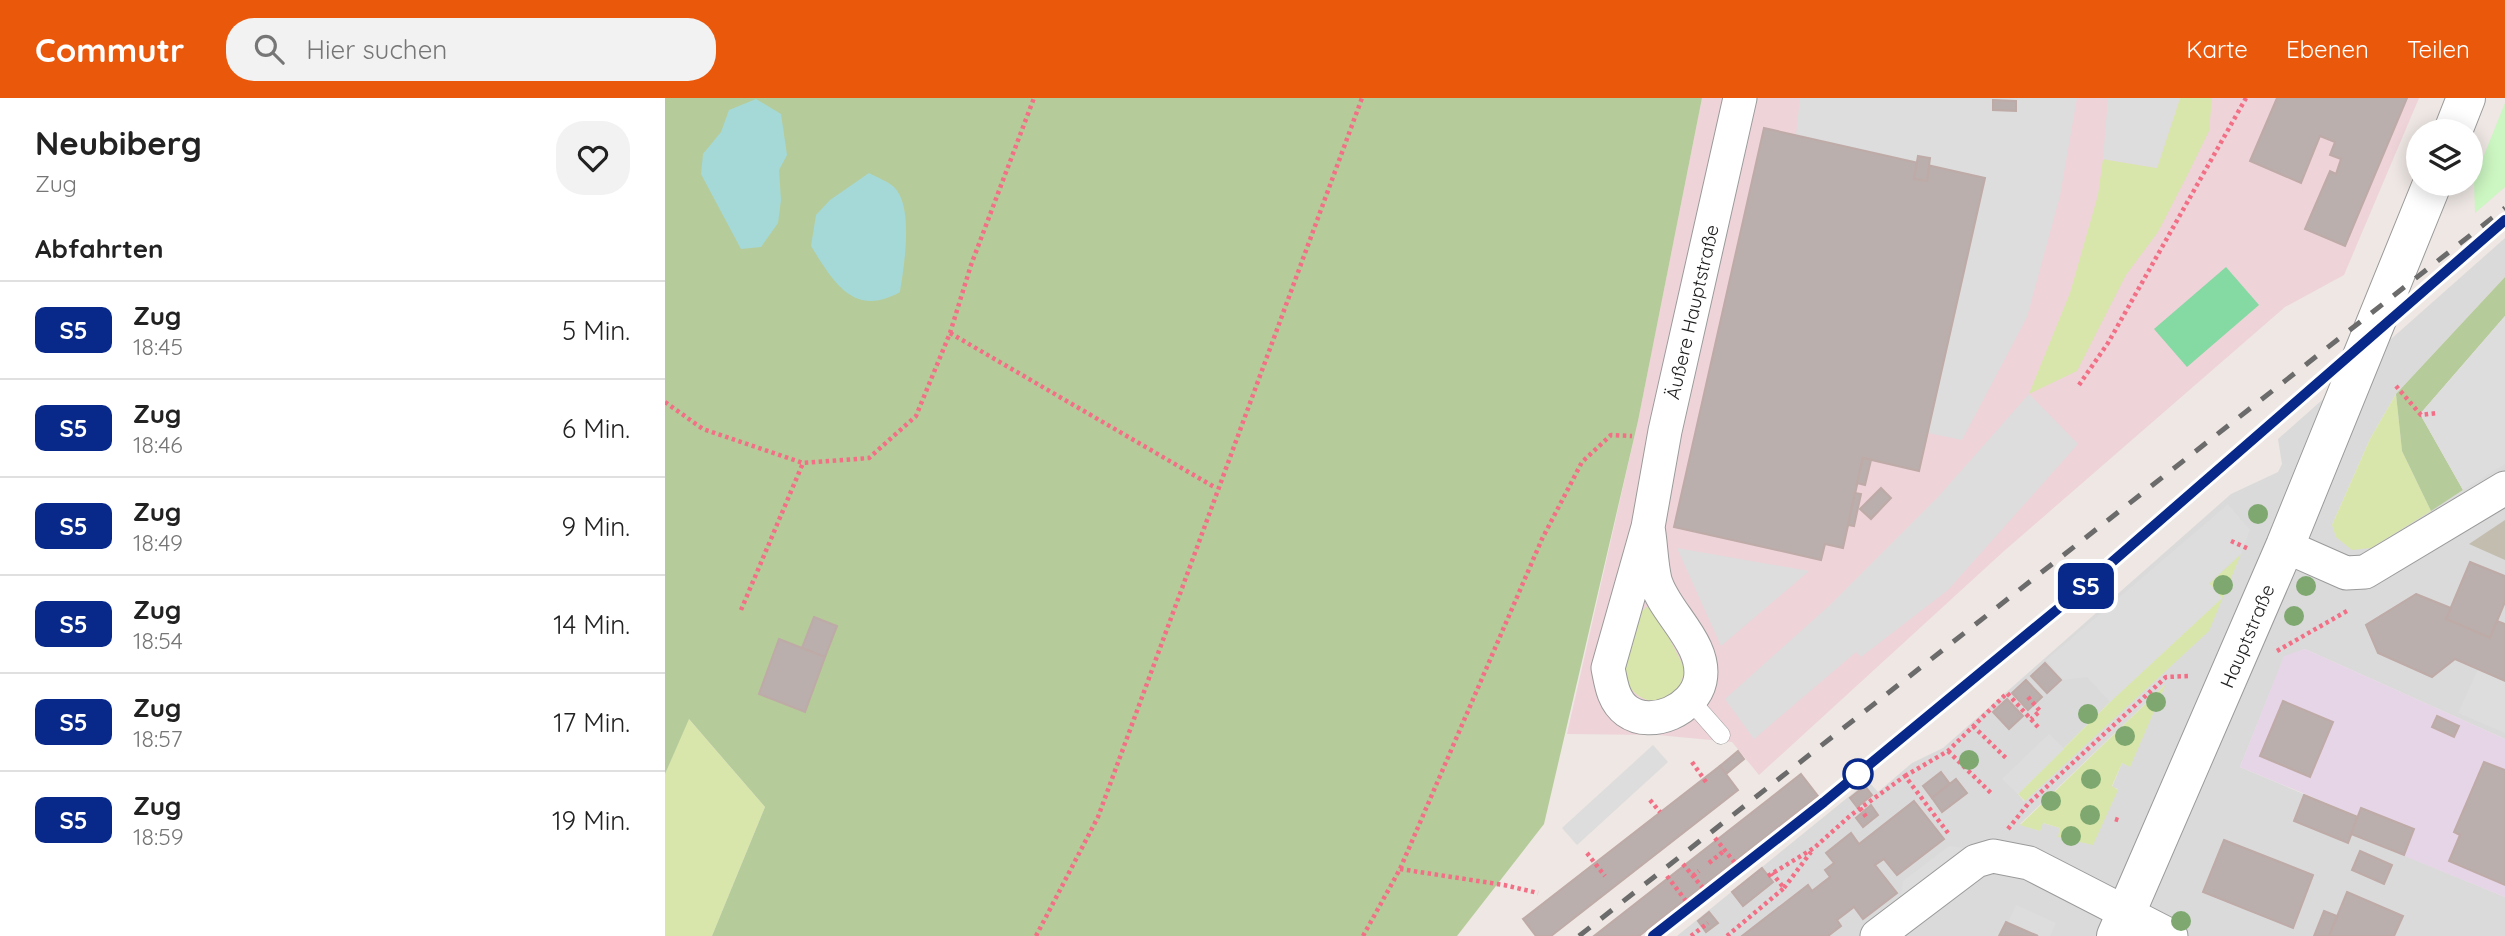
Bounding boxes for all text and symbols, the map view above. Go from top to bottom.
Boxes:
search box [226,18,716,81]
text: Commutr [35,29,184,70]
icon: search [250,30,288,68]
text: Hier suchen [306,33,447,66]
text: Karte [2186,34,2248,64]
text: Ebenen [2286,34,2369,64]
text: Teilen [2407,34,2470,64]
map controls [2406,119,2483,196]
button: layers [2406,119,2483,196]
button: heart [556,121,630,195]
text: Neubiberg [35,122,202,163]
text: Zug [35,169,77,198]
street label: Äußere Hauptstraße [1660,222,1724,402]
text: Abfahrten [35,232,164,265]
text: Zug [133,299,181,332]
text: 5 Min. [562,314,630,347]
text: S5 [59,315,88,345]
text: 18:45 [133,332,183,361]
text: Zug [133,397,181,430]
text: 6 Min. [562,412,630,445]
text: S5 [59,413,88,443]
text: 18:46 [133,430,183,459]
text: Zug [133,495,181,528]
text: 9 Min. [562,510,630,543]
text: S5 [59,511,88,541]
text: 18:49 [133,528,183,557]
line badge: S5 [2055,563,2117,609]
text: S5 [2072,571,2100,601]
street label: Hauptstraße [2214,581,2280,691]
text: Zug [133,593,181,626]
text: 14 Min. [553,608,630,641]
text: S5 [59,609,88,639]
text: 18:54 [133,626,183,655]
text: Zug [133,691,181,724]
text: 17 Min. [553,706,630,739]
text: S5 [59,707,88,737]
text: 18:57 [133,724,183,753]
unlabelled marker [1843,759,1873,789]
text: Zug [133,789,181,822]
text: 19 Min. [552,804,630,837]
text: S5 [59,805,88,835]
text: 18:59 [133,822,184,851]

